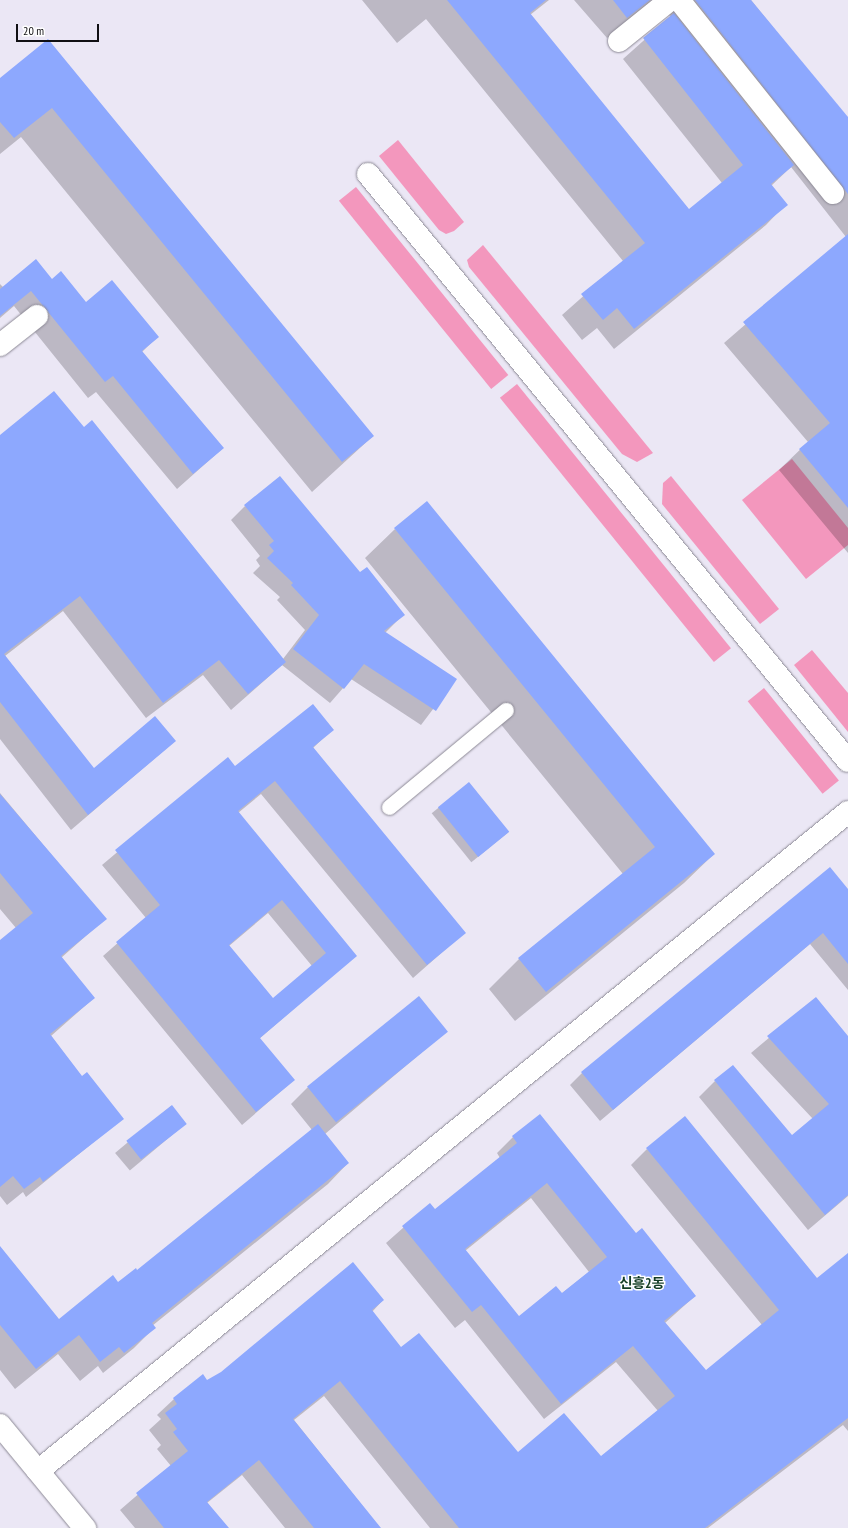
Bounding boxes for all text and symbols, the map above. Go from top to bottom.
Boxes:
scale bar [18,16,101,42]
text: 20 m [23,23,44,38]
district label: 신흥2동 [619,1275,665,1291]

